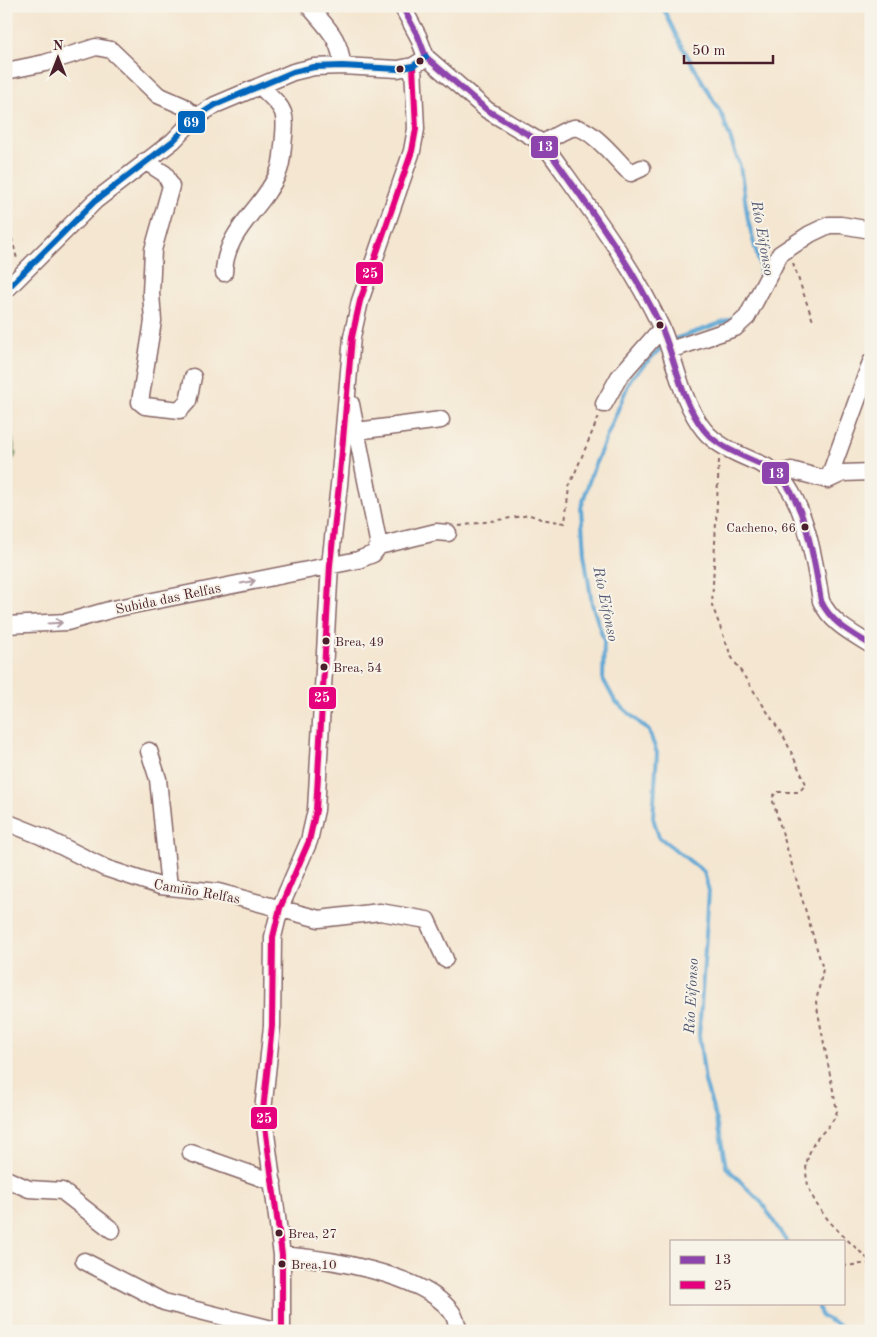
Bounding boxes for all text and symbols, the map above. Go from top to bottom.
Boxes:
north arrow [32,32,82,82]
scale bar [684,32,773,64]
text: N [53,39,64,53]
text: 50 m [692,44,726,59]
unlabelled marker [415,56,425,66]
unlabelled marker [395,64,405,74]
line badge: 69 [177,110,206,134]
text: 69 [183,116,199,130]
line badge: 13 [530,135,559,159]
text: 13 [537,140,553,154]
water label: Río Eifonso [747,199,776,277]
line badge: 25 [355,261,384,285]
text: 25 [362,267,378,281]
unlabelled marker [655,320,665,330]
line badge: 13 [761,461,790,485]
text: 13 [768,467,784,481]
place label: Cacheno, 66 [726,522,796,535]
marker: Cacheno, 66 [800,522,810,532]
water label: Río Eifonso [589,565,620,643]
one-way arrow [239,576,255,586]
street label: Subida das Relfas [114,581,222,617]
one-way arrow [47,618,63,627]
marker: Brea, 49 [321,636,331,646]
place label: Brea, 49 [335,636,384,649]
marker: Brea, 54 [319,662,329,672]
place label: Brea, 54 [333,662,382,675]
line badge: 25 [308,686,337,710]
text: 25 [314,691,330,705]
street label: Camiño Relfas [153,877,241,906]
water label: Río Eifonso [683,958,702,1035]
line badge: 25 [250,1106,278,1130]
text: 25 [256,1112,272,1126]
marker: Brea, 27 [274,1228,284,1238]
place label: Brea, 27 [288,1228,337,1241]
legend [670,1240,844,1304]
text: 13 [714,1253,731,1268]
marker: Brea,10 [277,1259,287,1269]
place label: Brea,10 [291,1259,336,1272]
text: 25 [714,1279,731,1294]

